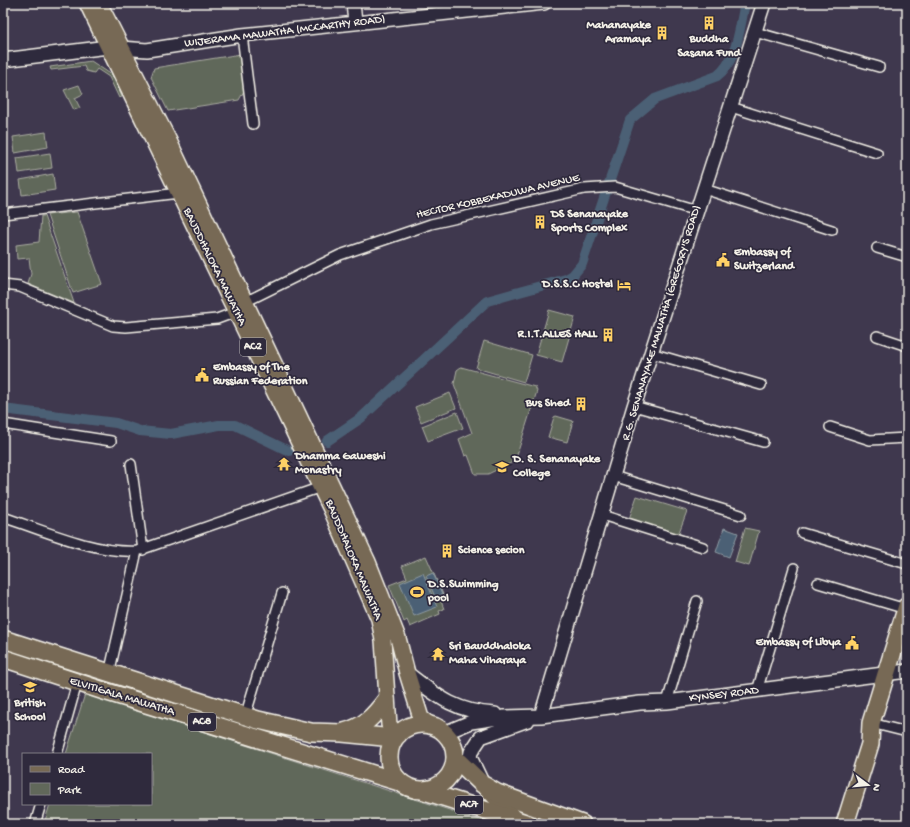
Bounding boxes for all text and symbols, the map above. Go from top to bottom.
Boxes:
street label: WIJERAMA MAWATHA (MCCARTHY ROAD) [184,13,386,51]
building icon: Buddha Sasana Fund [701,15,717,31]
place label: Mahanayake Aramaya [586,19,652,47]
building icon: Mahanayake Aramaya [654,25,670,41]
place label: Buddha Sasana Fund [677,33,742,61]
street label: HECTOR KOBBEKADUWA AVENUE [415,171,582,223]
street label: R.G. SENANAYAKE MAWATHA (GREGORY'S ROAD) [619,204,705,442]
street label: BAUDDHALOKA MAWATHA [179,205,249,329]
place label: DS Senanayake Sports Complex [550,208,629,236]
building icon: DS Senanayake Sports Complex [532,214,548,230]
place label: Embassy of Switzerland [733,246,796,274]
public building icon: Embassy of Switzerland [715,252,731,268]
hotel icon: D.S.S.C Hostel [616,277,632,293]
place label: D.S.S.C Hostel [541,278,613,292]
building icon: R.I.T.ALLES HALL [600,327,616,343]
place label: R.I.T.ALLES HALL [516,328,599,342]
road number: AC2 [240,338,266,356]
place label: Embassy of The Russian Federation [212,361,308,389]
public building icon: Embassy of The Russian Federation [194,367,210,383]
building icon: Bus Shed [573,396,589,412]
place label: Bus Shed [525,397,572,411]
place label: Dhamma Gaweshi Monastry [294,450,386,478]
place label: D. S. Senanayake College [512,453,601,481]
temple icon: Dhamma Gaweshi Monastry [276,456,292,472]
school or university icon: D. S. Senanayake College [494,459,510,475]
street label: BAUDDHALOKA MAWATHA [321,497,385,623]
building icon: Science secion [439,543,455,559]
place label: Science secion [458,544,525,558]
place label: D.S.Swimming pool [427,578,499,606]
sports icon: D.S.Swimming pool [409,584,425,600]
public building icon: Embassy of Libya [844,635,860,651]
place label: Embassy of Libya [755,636,842,650]
place label: Sri Bauddhaloka Maha Viharaya [449,640,532,668]
temple icon: Sri Bauddhaloka Maha Viharaya [430,646,446,662]
street label: ELVITIGALA MAWATHA [68,674,177,720]
school or university icon: British School [22,679,38,695]
street label: KYNSEY ROAD [688,684,760,706]
place label: British School [13,697,46,725]
road number: AC8 [188,713,216,731]
legend [22,753,152,805]
text: Road [58,764,85,778]
north arrow [848,765,888,805]
text: N [869,782,882,792]
text: Park [57,784,83,798]
road number: AC7 [455,796,483,814]

